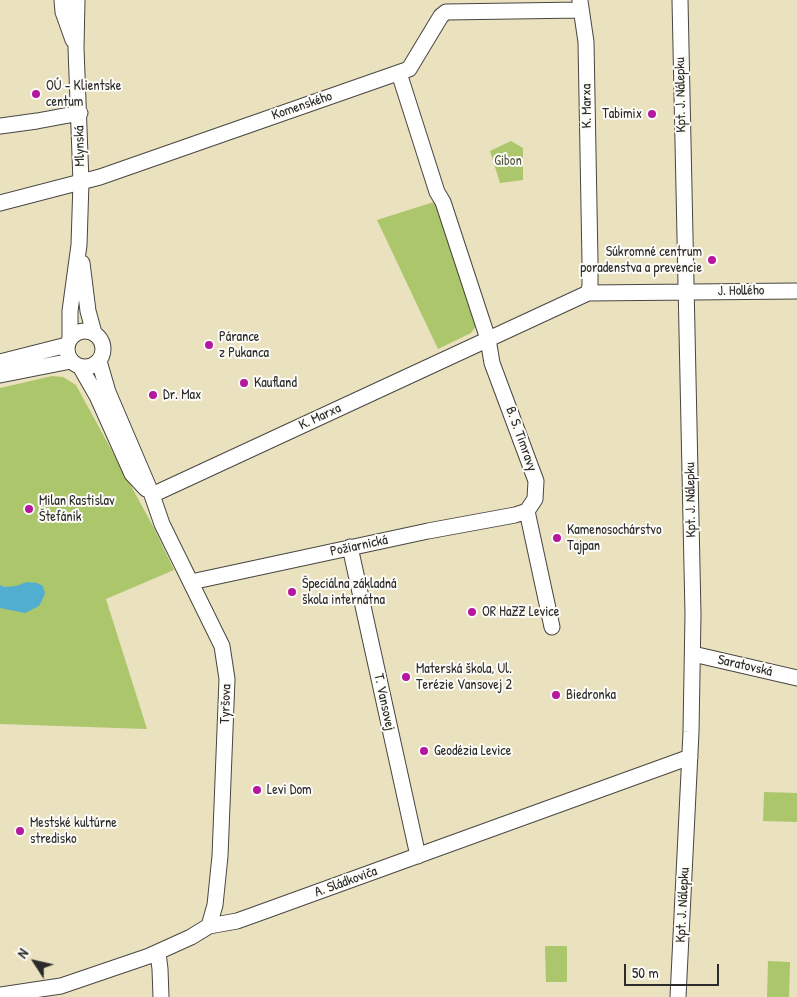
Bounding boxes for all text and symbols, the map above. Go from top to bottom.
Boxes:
street label: Kpt. J. Nálepku [672,57,690,133]
place label: OÚ - Klientske centum [46,78,121,110]
street label: K. Marxa [578,84,596,128]
marker: OÚ - Klientske centum [30,88,42,100]
street label: Komenského [270,88,334,124]
place label: Tabimix [602,106,642,122]
marker: Tabimix [646,108,658,120]
street label: Mlynská [71,125,89,167]
park label: Gibon [494,153,522,169]
place label: Súkromné centrum poradenstva a prevencie [580,244,702,276]
marker: Súkromné centrum poradenstva a prevencie [706,254,718,266]
street label: J. Hollého [717,282,765,300]
place label: Párance z Pukanca [219,329,269,362]
marker: Párance z Pukanca [203,339,215,351]
place label: Kaufland [254,375,297,391]
marker: Kaufland [238,377,250,389]
place label: Dr. Max [163,387,201,403]
marker: Dr. Max [147,389,159,401]
street label: K. Marxa [296,400,344,434]
street label: B. S. Timravy [502,404,540,474]
street label: Kpt. J. Nálepku [682,462,700,538]
place label: Milan Rastislav Štefánik [39,493,115,526]
marker: Milan Rastislav Štefánik [23,503,35,515]
place label: Kamenosochárstvo Tajpan [567,522,662,554]
street label: Požiarnická [329,532,389,560]
marker: Kamenosochárstvo Tajpan [551,532,563,544]
place label: Špeciálna základná škola internátna [302,576,397,608]
marker: Špeciálna základná škola internátna [286,586,298,598]
place label: OR HaZZ Levice [482,604,559,620]
marker: OR HaZZ Levice [466,606,478,618]
street label: Saratovská [716,652,774,680]
place label: Materská škola, Ul. Terézie Vansovej 2 [416,661,512,694]
marker: Materská škola, Ul. Terézie Vansovej 2 [400,671,412,683]
street label: T. Vansovej [370,672,398,732]
street label: Tyršova [217,684,235,724]
place label: Biedronka [566,687,616,703]
marker: Biedronka [550,689,562,701]
place label: Geodézia Levice [434,743,511,759]
marker: Geodézia Levice [418,745,430,757]
place label: Levi Dom [267,782,312,798]
marker: Levi Dom [251,784,263,796]
place label: Mestské kultúrne stredisko [30,815,117,848]
marker: Mestské kultúrne stredisko [14,825,26,837]
street label: A. Sládkoviča [312,863,380,901]
street label: Kpt. J. Nálepku [673,867,693,943]
north arrow [10,937,60,987]
text: N [12,945,32,962]
scale bar [627,954,722,986]
text: 50 m [632,962,659,983]

